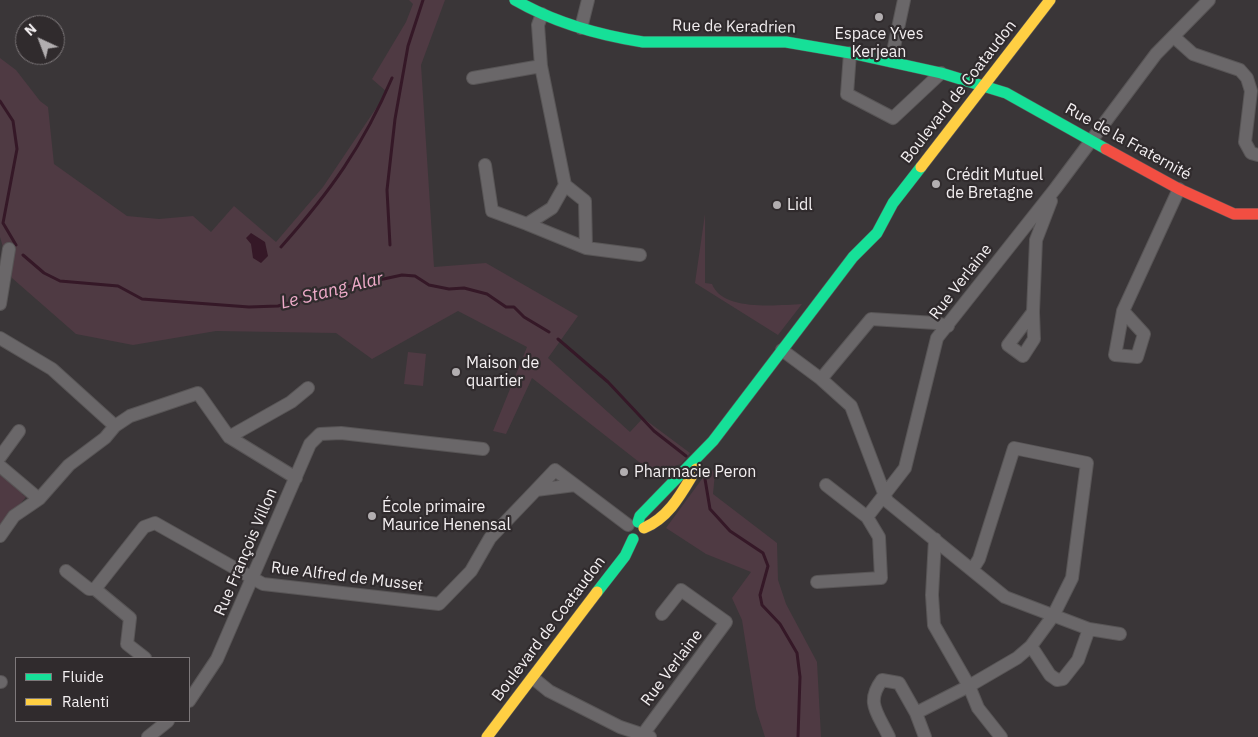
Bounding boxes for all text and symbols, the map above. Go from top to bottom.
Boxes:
marker: Espace Yves Kerjean [873,11,885,23]
north arrow [15,15,65,65]
street label: Rue de Keradrien [672,16,796,38]
street label: Boulevard de Coataudon [897,17,1021,167]
text: N [21,20,40,40]
place label: Espace Yves Kerjean [835,24,923,62]
street label: Rue de la Fraternité [1062,99,1194,185]
place label: Crédit Mutuel de Bretagne [946,165,1043,203]
marker: Crédit Mutuel de Bretagne [930,178,942,190]
place label: Lidl [787,195,813,215]
marker: Lidl [771,199,783,211]
street label: Rue Verlaine [926,240,996,324]
water label: Le Stang Alar [278,268,386,314]
place label: Maison de quartier [466,353,539,391]
marker: Maison de quartier [450,366,462,378]
place label: Pharmacie Peron [634,462,756,482]
marker: Pharmacie Peron [618,466,630,478]
street label: Rue François Villon [210,485,282,619]
place label: École primaire Maurice Henensal [382,497,511,535]
marker: École primaire Maurice Henensal [366,510,378,522]
street label: Boulevard de Coataudon [488,553,610,705]
street label: Rue Alfred de Musset [270,558,424,596]
street label: Rue Verlaine [637,626,707,710]
legend [15,657,190,722]
text: Fluide [62,667,104,686]
text: Ralenti [62,692,109,711]

